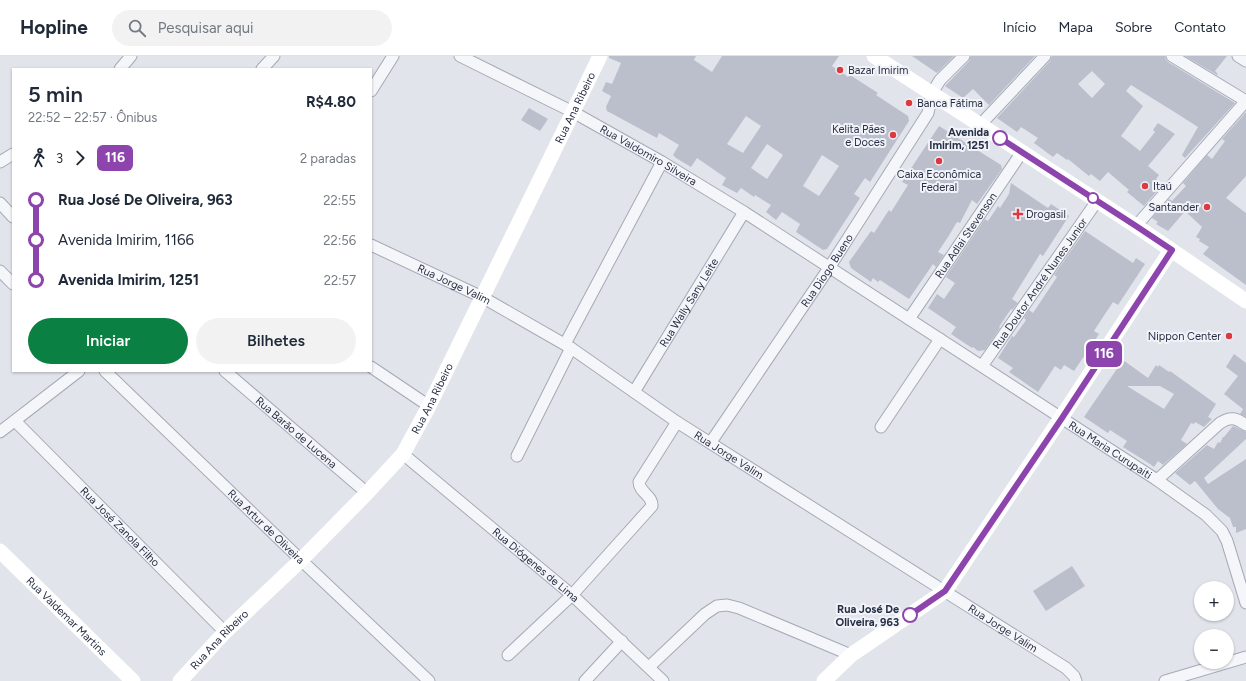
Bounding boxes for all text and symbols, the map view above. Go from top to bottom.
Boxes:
search box [112,10,392,46]
text: Hopline [20,16,88,39]
icon: search [126,17,148,39]
text: Pesquisar aqui [158,19,254,37]
text: Início [1003,19,1036,36]
text: Mapa [1058,19,1093,36]
text: Sobre [1115,19,1152,36]
text: Contato [1174,19,1226,36]
place label: Bazar Imirim [848,64,908,77]
marker: Bazar Imirim [835,65,845,75]
street label: Rua Ana Ribeiro [552,70,598,146]
text: 5 min [28,81,83,108]
text: R$4.80 [306,93,356,111]
place label: Banca Fátima [917,97,983,110]
marker: Banca Fátima [904,98,914,108]
text: 22:52 – 22:57 · Ônibus [28,110,157,125]
street label: Rua Valdomiro Silveira [598,122,699,188]
place label: Kelita Pães e Doces [832,123,885,149]
place label: Avenida Imirim, 1251 [929,126,989,152]
marker: Kelita Pães e Doces [888,130,898,140]
marker: Avenida Imirim, 1251 [992,130,1008,146]
icon: walk [28,147,50,169]
icon: forward [69,147,91,169]
text: 116 [105,149,125,166]
text: 3 [56,151,63,166]
text: 2 paradas [300,151,356,166]
marker: Caixa Econômica Federal [934,156,944,166]
place label: Caixa Econômica Federal [897,168,981,194]
place label: Itaú [1153,180,1172,193]
marker: Itaú [1140,181,1150,191]
street label: Rua Adlai Stevenson [932,190,999,281]
text: Rua José De Oliveira, 963 [58,191,233,209]
unlabelled marker [1087,192,1099,204]
text: 22:55 [323,193,356,208]
place label: Santander [1148,201,1199,214]
marker: Santander [1202,202,1212,212]
place label: Drogasil [1026,208,1066,221]
marker: Drogasil [1013,209,1023,219]
street label: Rua Doutor André Nunes Junior [990,215,1090,351]
text: Avenida Imirim, 1166 [58,231,194,249]
street label: Rua Diogo Bueno [798,231,856,309]
text: 22:56 [323,233,356,248]
street label: Rua Wally Sany Leite [657,256,721,349]
street label: Rua Jorge Valim [416,261,493,307]
text: Avenida Imirim, 1251 [58,271,199,289]
text: 22:57 [324,273,356,288]
button: Iniciar [28,318,188,364]
button: Bilhetes [196,318,356,364]
place label: Nippon Center [1148,330,1221,343]
marker: Nippon Center [1224,331,1234,341]
line badge: 116 [1081,341,1127,367]
text: 116 [1094,345,1114,362]
street label: Rua Ana Ribeiro [409,361,456,436]
street label: Rua Barão de Lucena [253,394,340,471]
street label: Rua Maria Curupaiti [1066,418,1154,481]
street label: Rua Jorge Valim [692,428,766,482]
street label: Rua José Zanola Filho [78,484,162,569]
street label: Rua Artur de Oliveira [225,487,307,566]
street label: Rua Diógenes de Lima [490,525,582,605]
street label: Rua Valdemar Martins [24,574,109,658]
map controls [1194,581,1234,669]
button: + [1194,581,1234,621]
street label: Rua Jorge Valim [966,601,1040,655]
place label: Rua José De Oliveira, 963 [835,603,899,629]
street label: Rua Ana Ribeiro [187,607,251,672]
marker: Rua José De Oliveira, 963 [902,607,918,623]
button: − [1194,629,1234,669]

